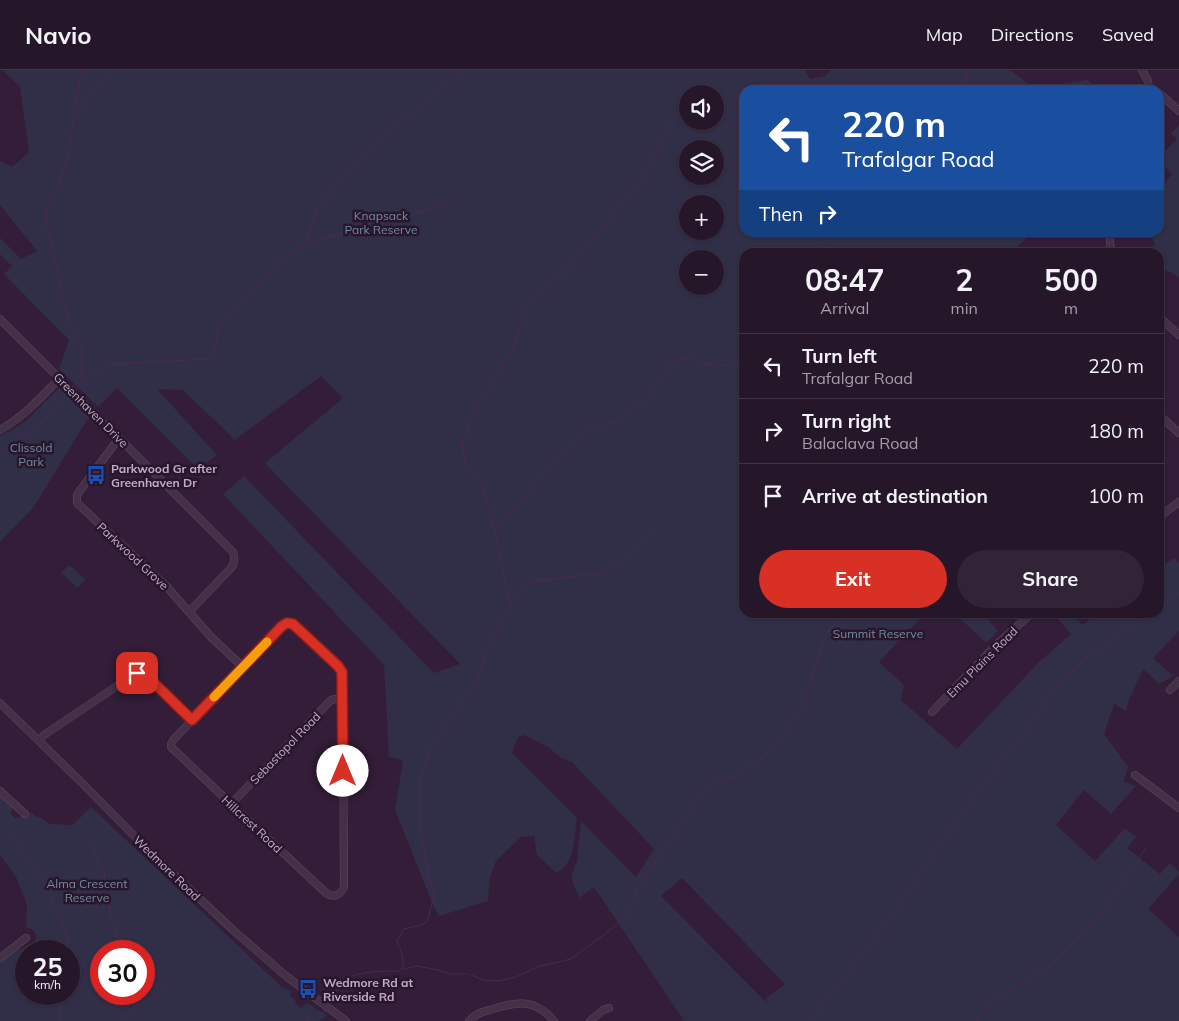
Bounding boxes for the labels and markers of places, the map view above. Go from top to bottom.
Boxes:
place label: Parkwood Gr after Greenhaven Dr [111,461,217,490]
bus stop icon: Parkwood Gr after Greenhaven Dr [85,464,107,486]
pin [116,652,158,694]
place label: Wedmore Rd at Riverside Rd [323,975,414,1004]
bus stop icon: Wedmore Rd at Riverside Rd [297,978,319,1000]

